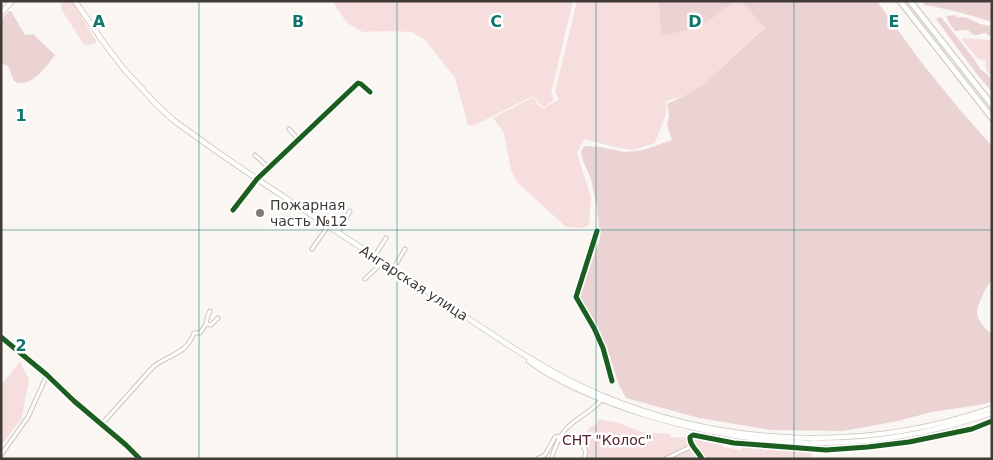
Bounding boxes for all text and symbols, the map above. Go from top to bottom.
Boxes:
text: A [93,12,106,31]
text: B [292,12,304,31]
text: C [490,12,502,31]
text: D [688,12,702,31]
text: E [889,12,899,31]
text: 1 [15,106,27,125]
place label: Пожарная часть №12 [270,197,348,229]
marker: Пожарная часть №12 [254,207,266,219]
street label: Ангарская улица [357,242,471,324]
text: 2 [15,336,27,355]
park label: СНТ "Колос" [562,432,652,448]

